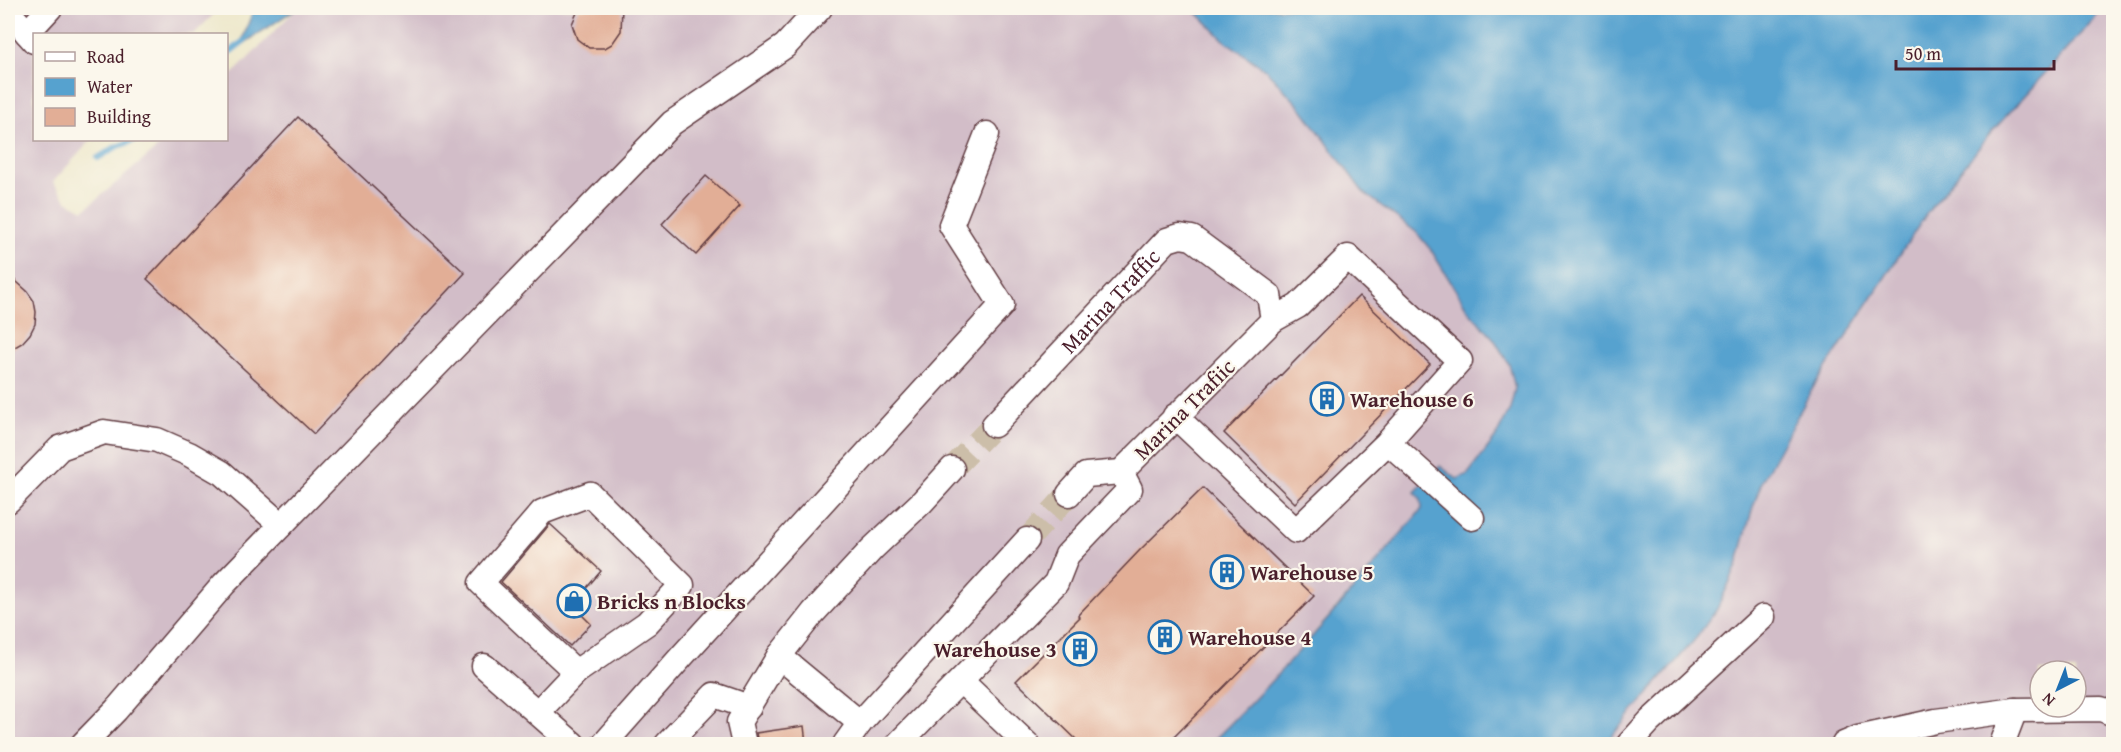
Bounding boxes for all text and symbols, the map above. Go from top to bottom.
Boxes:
legend [33,33,228,141]
scale bar [1896,33,2054,71]
text: 50 m [1905,40,1941,67]
text: Road [87,43,125,70]
text: Water [87,73,133,100]
text: Building [87,103,151,130]
street label: Marina Traffic [1053,241,1167,360]
street label: Marina Trafiic [1126,351,1242,467]
building icon: Warehouse 6 [1309,381,1345,417]
place label: Warehouse 6 [1350,383,1474,415]
building icon: Warehouse 5 [1209,554,1245,590]
place label: Warehouse 5 [1250,556,1374,588]
shop icon: Bricks n Blocks [556,583,592,619]
place label: Bricks n Blocks [597,585,746,617]
building icon: Warehouse 4 [1147,619,1183,655]
place label: Warehouse 4 [1188,621,1312,653]
building icon: Warehouse 3 [1062,631,1098,667]
place label: Warehouse 3 [933,633,1057,665]
north arrow [2028,659,2088,719]
text: N [2036,687,2060,713]

